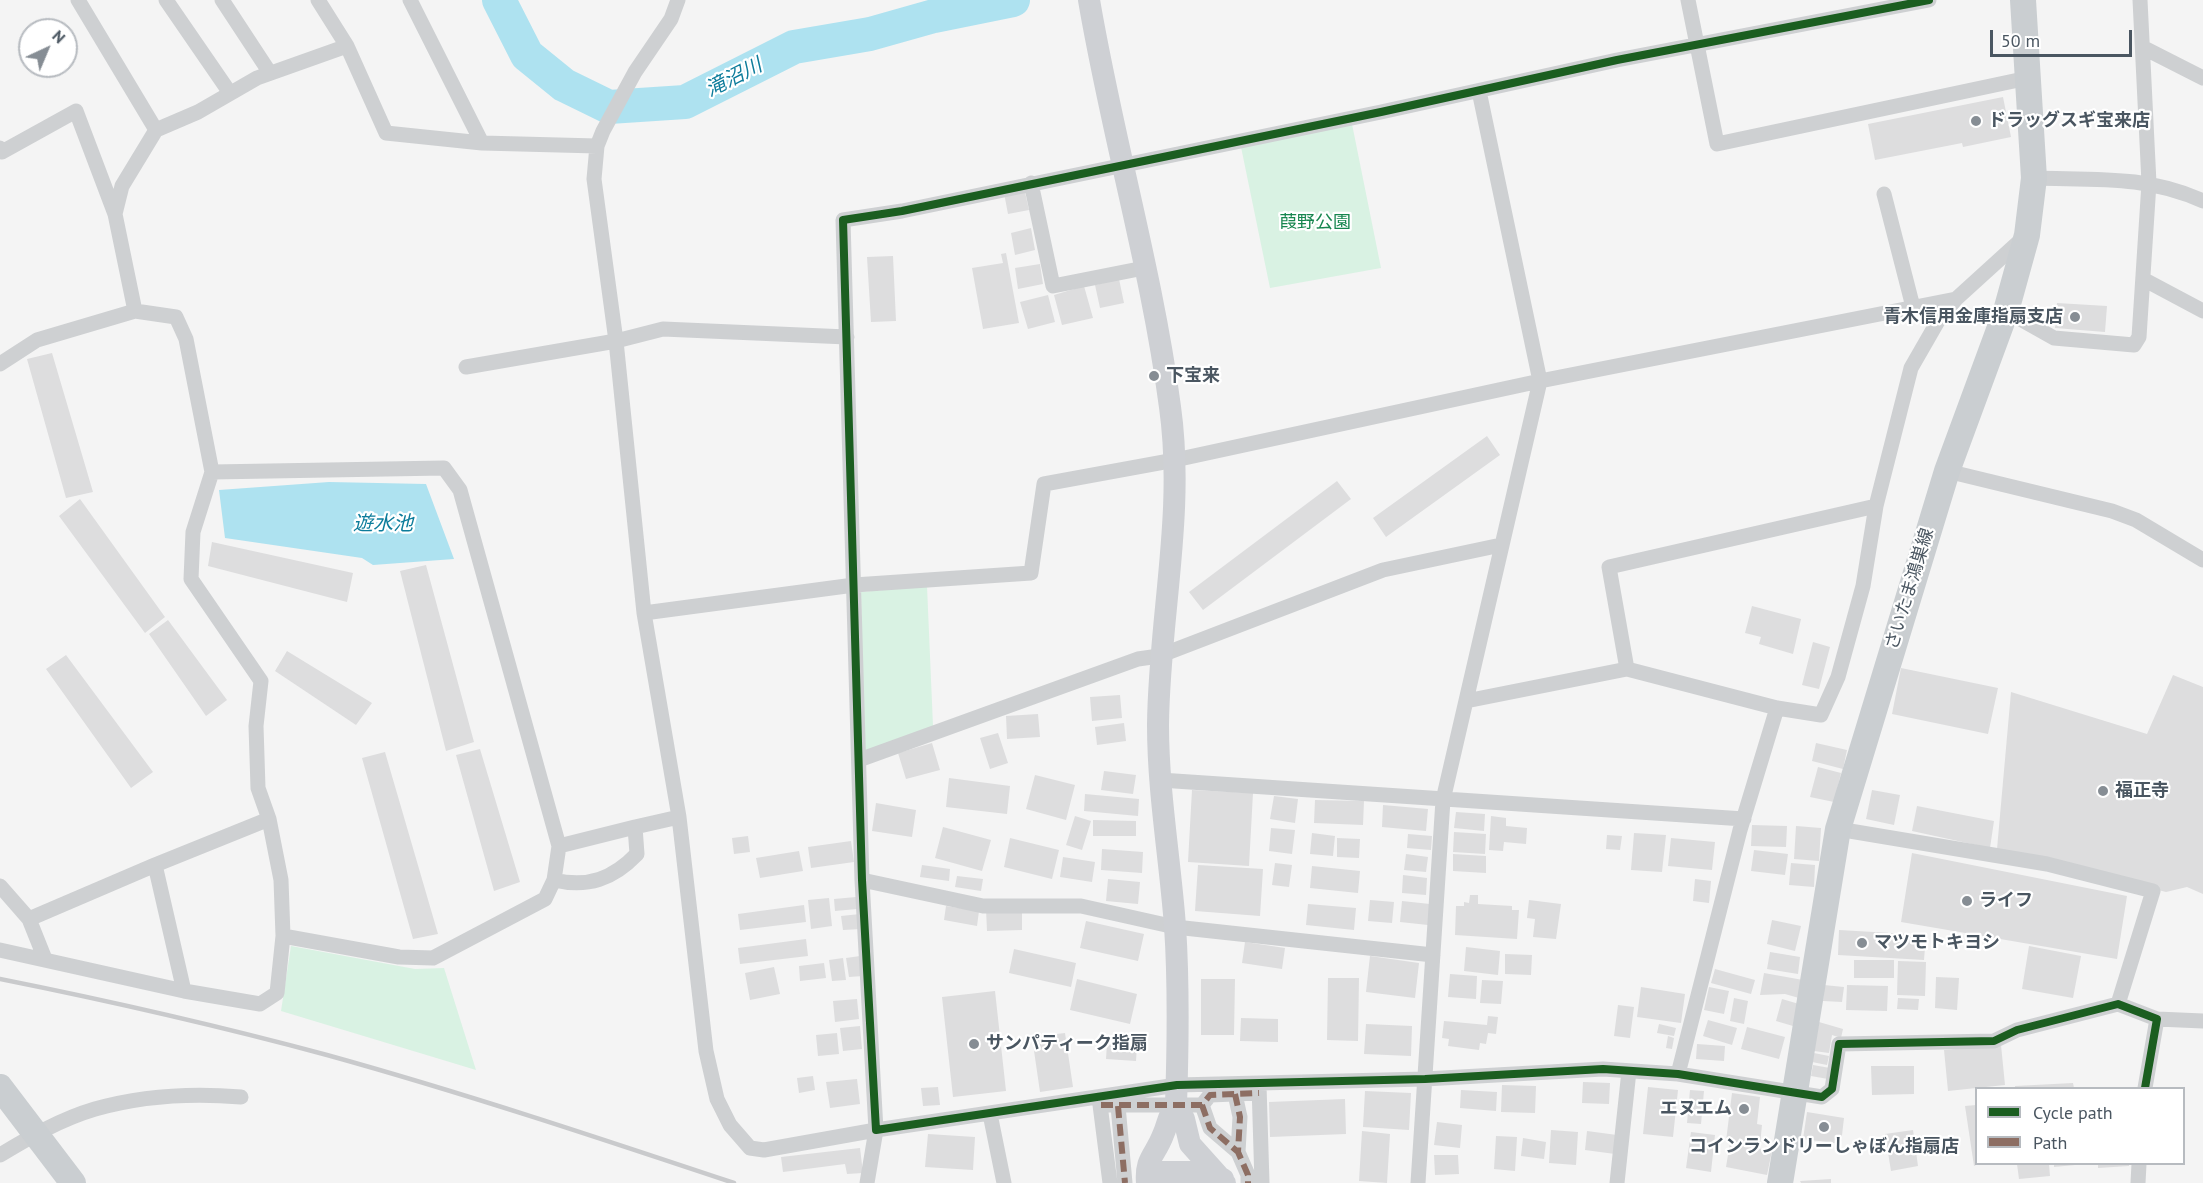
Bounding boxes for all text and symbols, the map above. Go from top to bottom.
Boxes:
north arrow [18,18,78,78]
scale bar [1993,18,2136,56]
text: N [48,26,70,47]
text: 50 m [2001,29,2040,52]
water label: 滝沼川 [702,54,766,102]
place label: ドラッグスギ宝来店 [1988,110,2150,132]
marker: ドラッグスギ宝来店 [1969,114,1983,128]
park label: 葭野公園 [1279,212,1351,234]
place label: 青木信用金庫指扇支店 [1883,306,2063,328]
marker: 青木信用金庫指扇支店 [2068,310,2082,324]
place label: 下宝来 [1166,365,1220,387]
marker: 下宝来 [1147,369,1161,383]
water label: 遊水池 [353,512,413,536]
street label: さいたま鴻巣線 [1881,526,1939,652]
place label: 福正寺 [2115,780,2169,802]
marker: 福正寺 [2096,784,2110,798]
place label: ライフ [1979,890,2033,912]
marker: ライフ [1960,894,1974,908]
place label: マツモトキヨシ [1874,932,2000,954]
marker: マツモトキヨシ [1855,936,1869,950]
place label: サンパティーク指扇 [986,1033,1148,1055]
marker: サンパティーク指扇 [967,1037,981,1051]
legend [1975,1087,2185,1165]
place label: エヌエム [1660,1098,1732,1120]
text: Cycle path [2033,1101,2113,1124]
marker: エヌエム [1737,1102,1751,1116]
marker: コインランドリーしゃぼん指扇店 [1817,1120,1831,1134]
text: Path [2033,1131,2067,1154]
place label: コインランドリーしゃぼん指扇店 [1689,1136,1959,1158]

